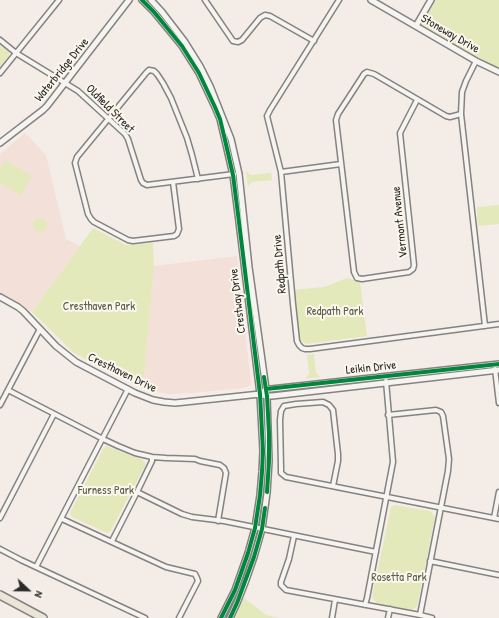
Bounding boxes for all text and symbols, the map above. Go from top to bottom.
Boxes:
street label: Stoneway Drive [418,11,482,57]
street label: Waterbridge Drive [32,35,92,105]
street label: Oldfield Street [83,82,137,136]
street label: Vermont Avenue [389,186,411,258]
street label: Redpath Drive [270,234,290,294]
street label: Crestway Drive [227,268,249,334]
park label: Cresthaven Park [63,300,135,314]
park label: Redpath Park [307,305,363,319]
street label: Cresthaven Drive [85,350,159,396]
street label: Leikin Drive [345,358,397,378]
park label: Furness Park [78,484,134,498]
north arrow [8,570,48,610]
park label: Rosetta Park [371,571,427,585]
text: N [32,589,47,600]

